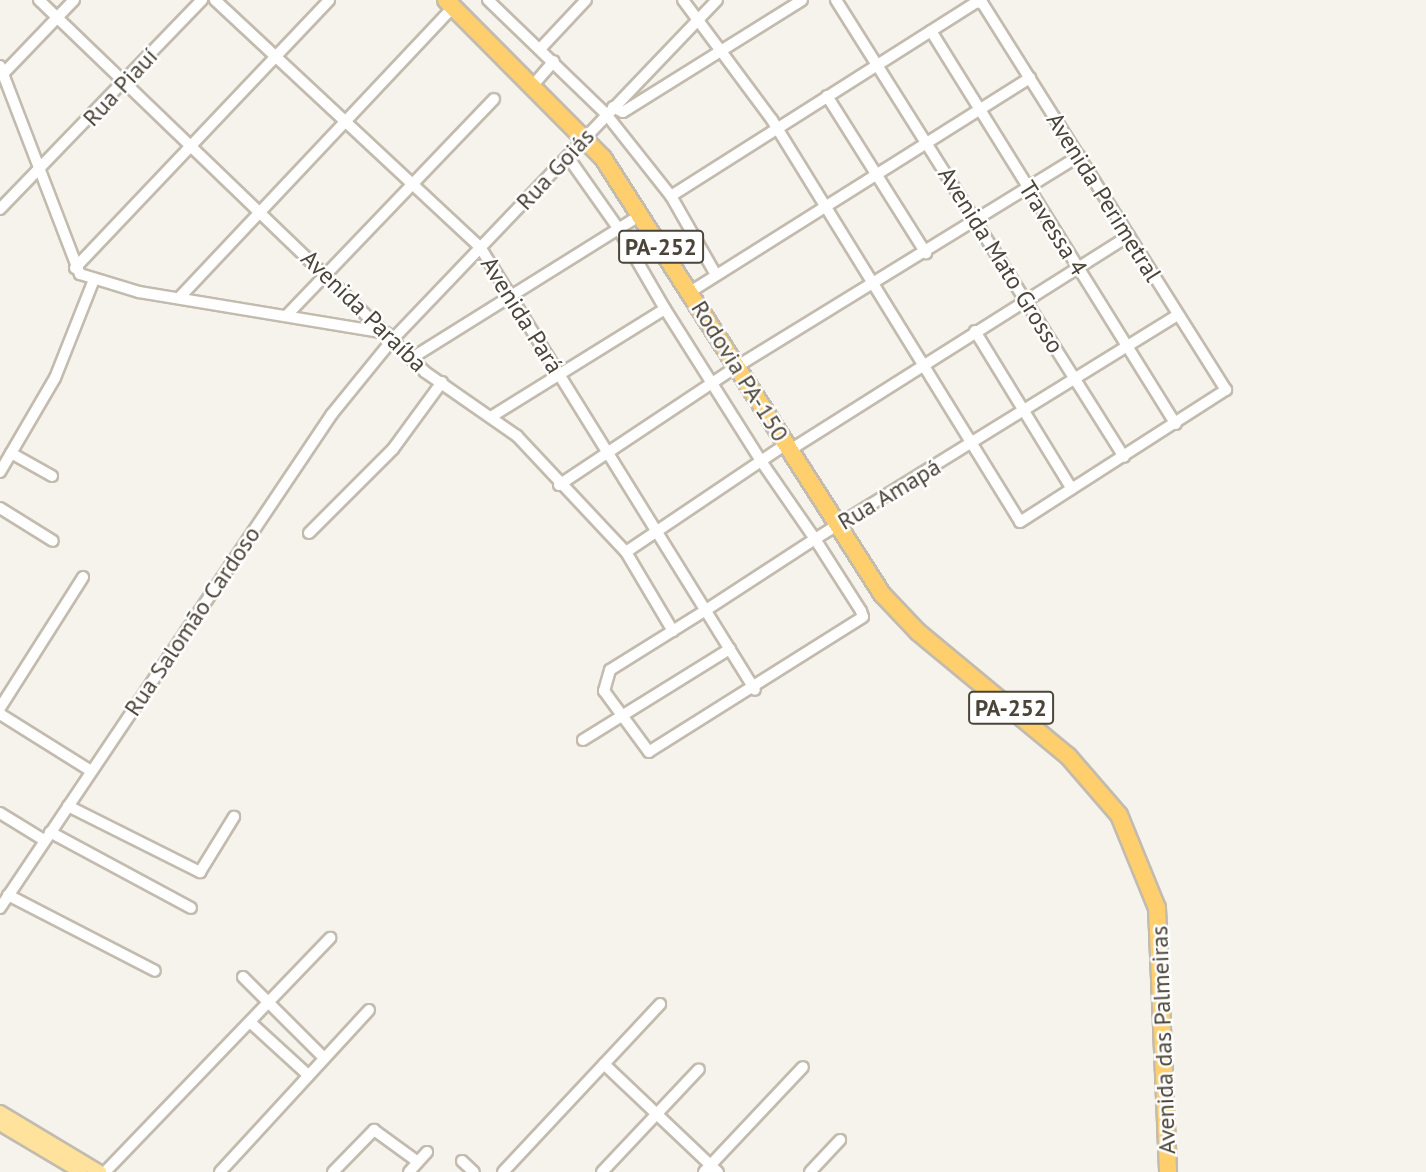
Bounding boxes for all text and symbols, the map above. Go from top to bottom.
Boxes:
street label: Rua Piauí [77,42,163,132]
street label: Avenida Perimetral [1040,107,1168,287]
street label: Rua Goiás [510,122,600,216]
street label: Avenida Mato Grosso [932,162,1070,358]
street label: Travessa 4 [1013,175,1093,281]
road number: PA-252 [617,228,705,266]
street label: Avenida Paraíba [295,244,433,378]
street label: Avenida Pará [475,251,569,379]
street label: Rodovia PA-150 [685,295,795,447]
street label: Rua Amapá [832,452,946,536]
street label: Rua Salomão Cardoso [118,521,266,721]
road number: PA-252 [967,688,1055,728]
street label: Avenida das Palmeiras [1145,925,1181,1155]

